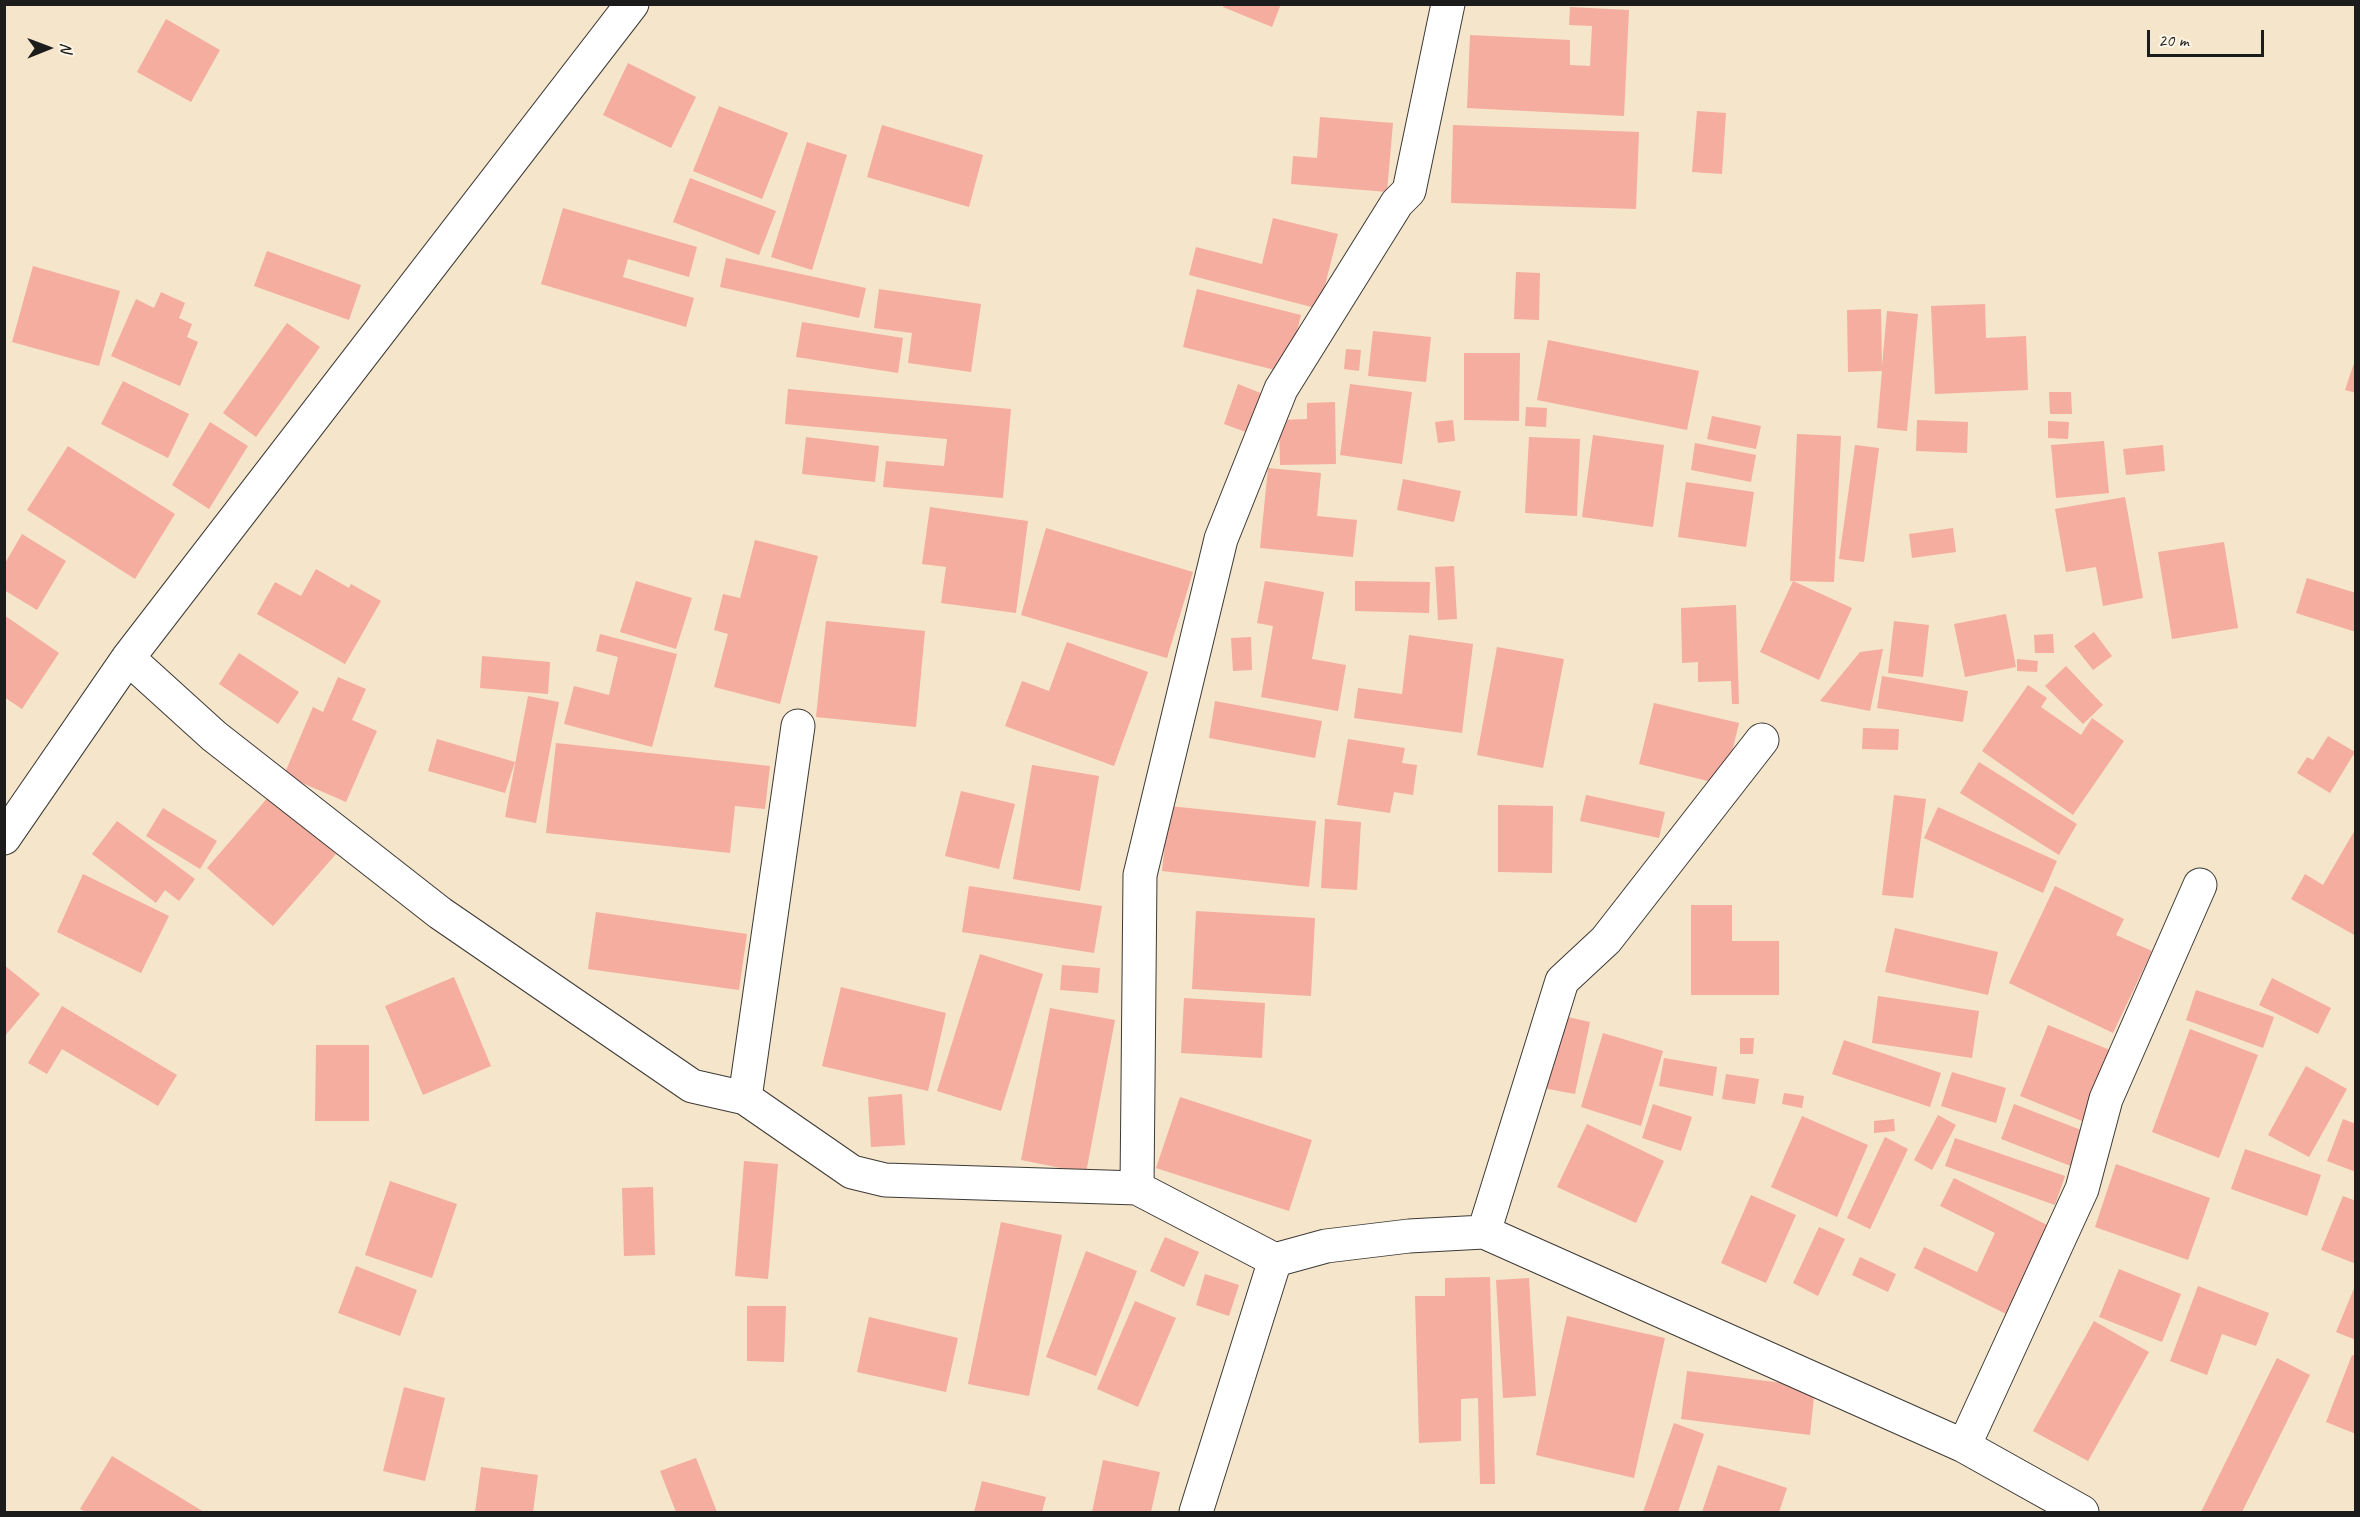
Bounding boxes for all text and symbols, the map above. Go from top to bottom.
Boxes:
north arrow [18,18,78,78]
scale bar [2150,18,2267,56]
text: 20 m [2158,29,2189,51]
text: N [56,43,76,53]

